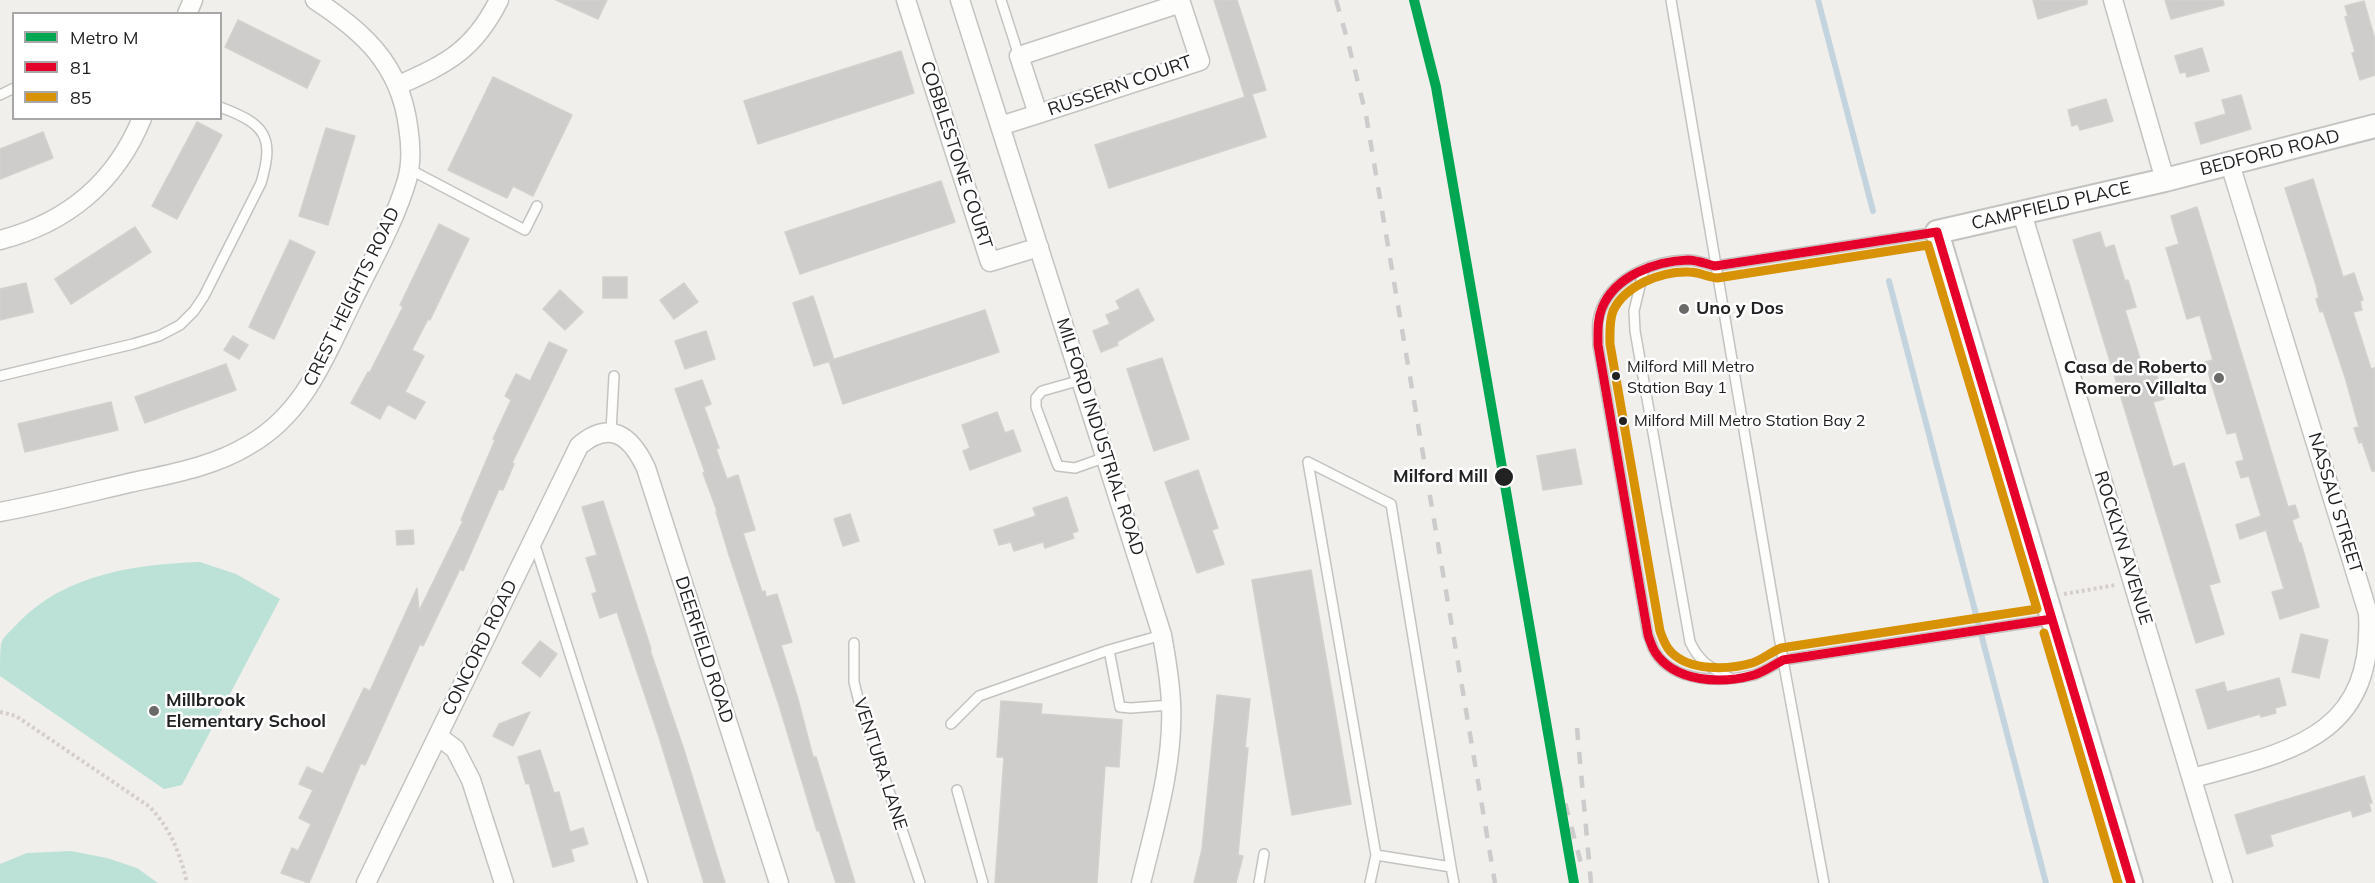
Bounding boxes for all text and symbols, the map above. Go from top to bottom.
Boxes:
legend [12,12,222,120]
text: Metro M [70,26,138,49]
street label: RUSSERN COURT [1045,51,1195,121]
text: 81 [70,56,92,79]
street label: COBBLESTONE COURT [915,58,997,252]
text: 85 [70,86,92,109]
street label: BEDFORD ROAD [2198,125,2342,181]
street label: CAMPFIELD PLACE [1969,177,2133,235]
street label: CREST HEIGHTS ROAD [299,204,405,390]
place label: Uno y Dos [1696,298,1784,320]
marker: Uno y Dos [1677,302,1691,316]
street label: MILFORD INDUSTRIAL ROAD [1051,316,1149,558]
place label: Milford Mill Metro Station Bay 1 [1627,357,1754,395]
place label: Casa de Roberto Romero Villalta [2064,357,2207,400]
marker: Milford Mill Metro Station Bay 1 [1610,370,1622,382]
marker: Casa de Roberto Romero Villalta [2212,371,2226,385]
place label: Milford Mill Metro Station Bay 2 [1634,411,1865,431]
marker: Milford Mill Metro Station Bay 2 [1617,415,1629,427]
street label: NASSAU STREET [2303,430,2367,576]
place label: Milford Mill [1393,466,1488,488]
marker: Milford Mill [1493,466,1515,488]
street label: ROCKLYN AVENUE [2089,469,2157,627]
street label: DEERFIELD ROAD [670,574,738,726]
street label: CONCORD ROAD [438,577,522,719]
place label: Millbrook Elementary School [166,690,326,732]
street label: VENTURA LANE [848,695,912,833]
marker: Millbrook Elementary School [147,704,161,718]

